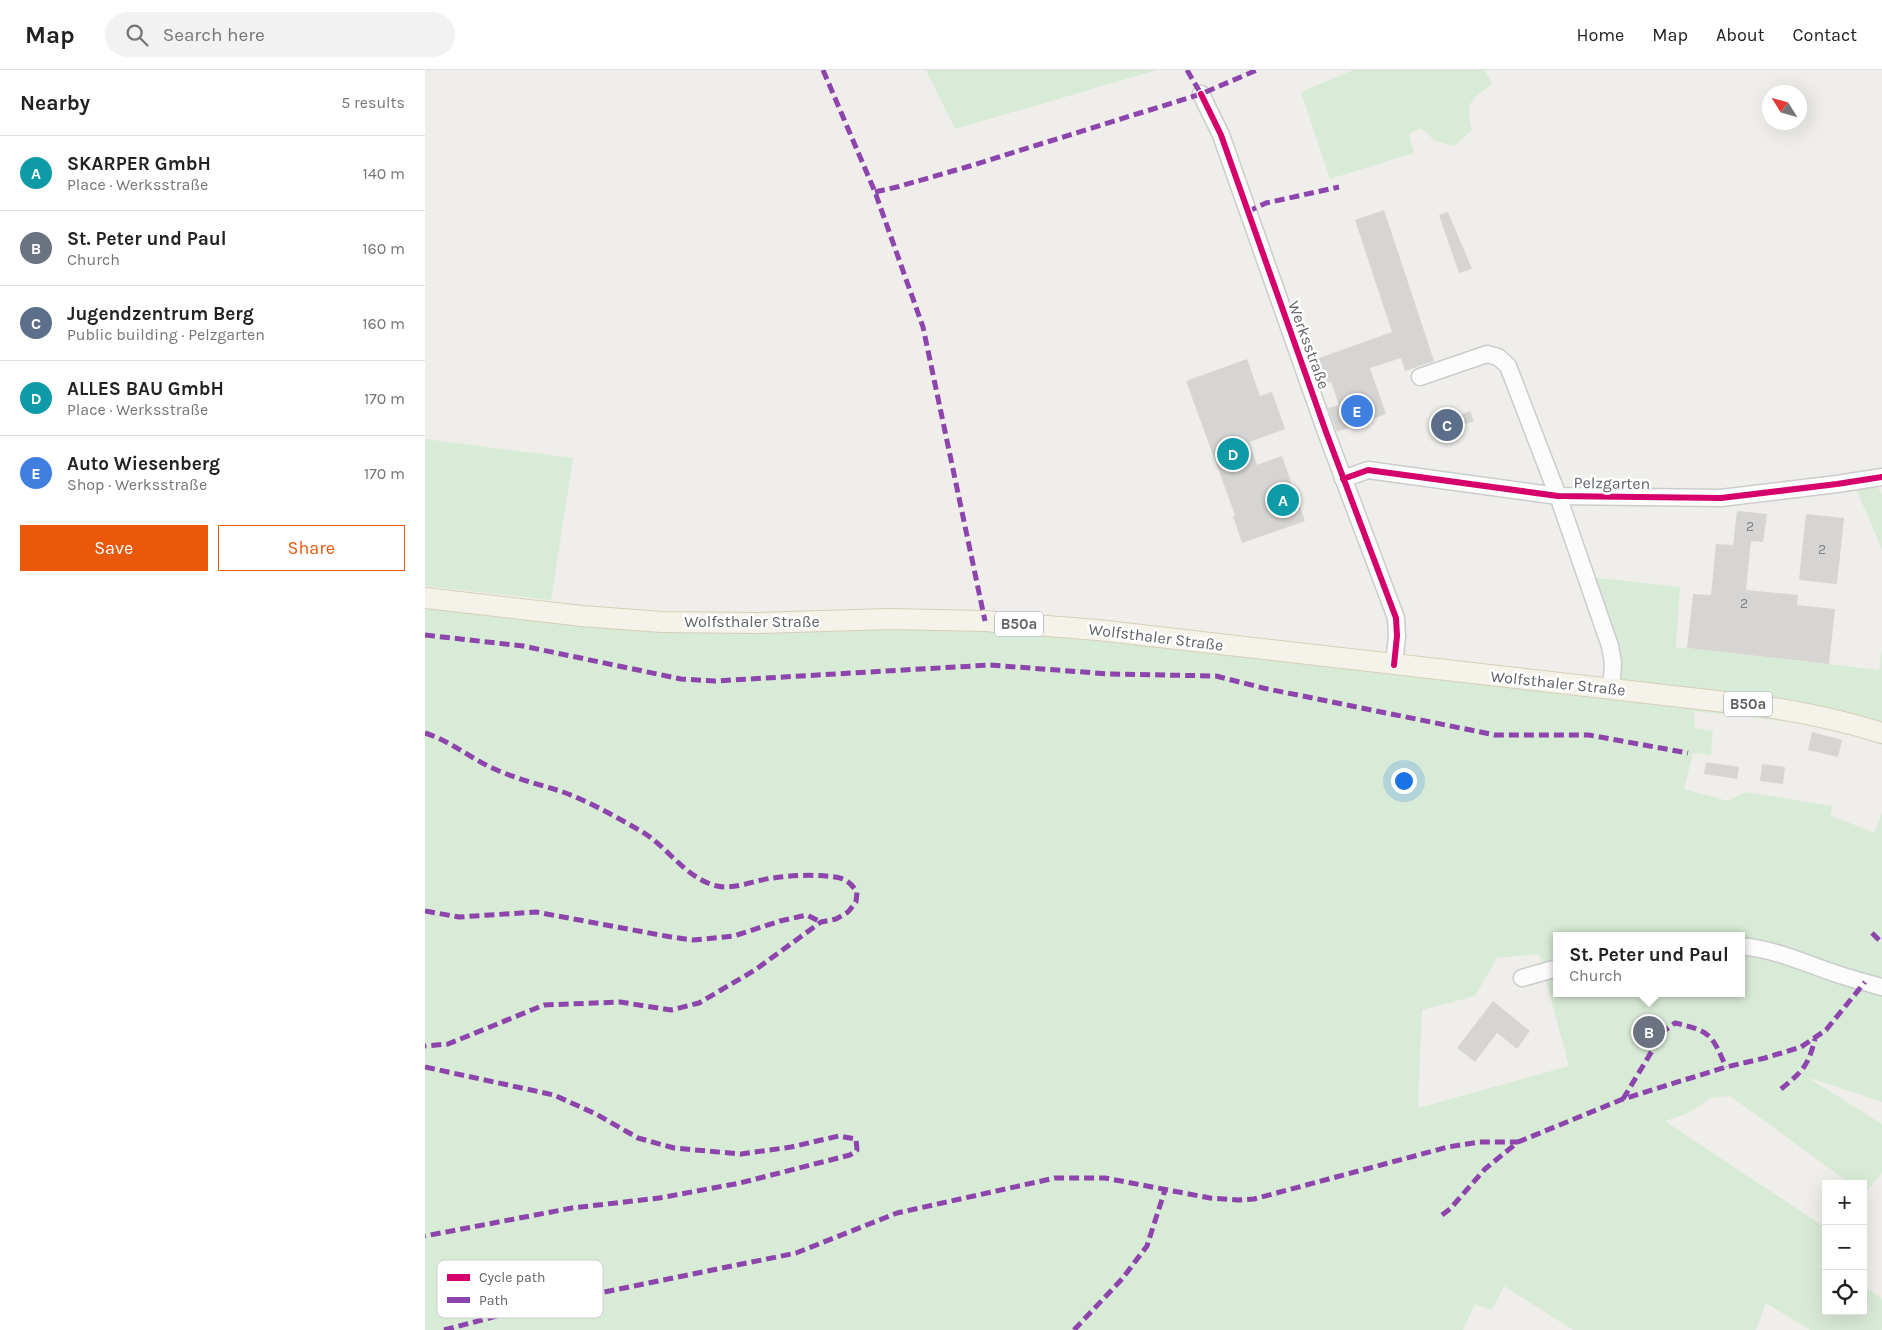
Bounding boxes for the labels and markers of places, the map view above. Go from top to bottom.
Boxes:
pin: E [1341,392,1373,430]
pin: C [1431,406,1463,444]
pin: D [1217,435,1249,473]
pin: A [1267,481,1299,519]
pin: B [1633,1013,1665,1051]

